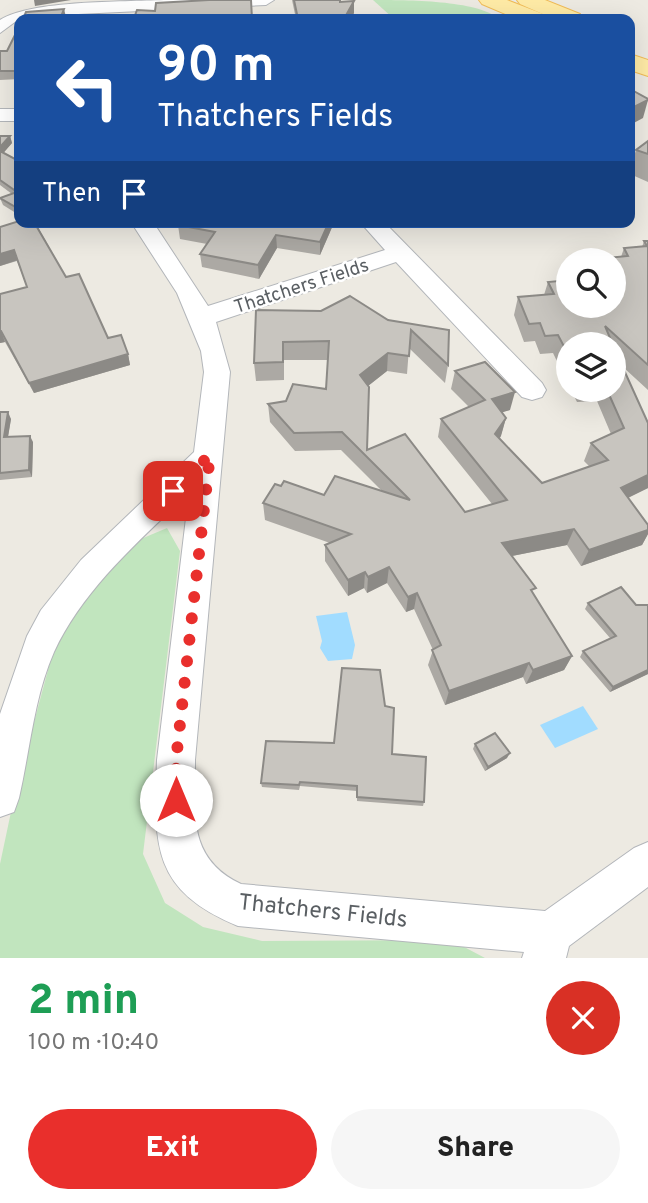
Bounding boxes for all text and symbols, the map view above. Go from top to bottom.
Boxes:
text: 90 m [157,37,275,99]
icon: left [42,42,133,133]
text: Thatchers Fields [157,98,393,138]
icon: arrive [115,175,153,213]
text: Then [42,178,101,211]
map controls [556,248,626,402]
button: search [556,248,626,318]
street label: Thatchers Fields [231,254,372,320]
button: layers [556,332,626,402]
pin [143,461,203,521]
icon: arrive [154,472,192,510]
position arrow [139,763,213,837]
street label: Thatchers Fields [237,889,409,936]
text: 2 min [28,976,139,1029]
button: close [546,981,620,1055]
text: 100 m · 10:40 [28,1029,159,1058]
button: Exit [28,1109,317,1189]
button: Share [331,1109,620,1189]

